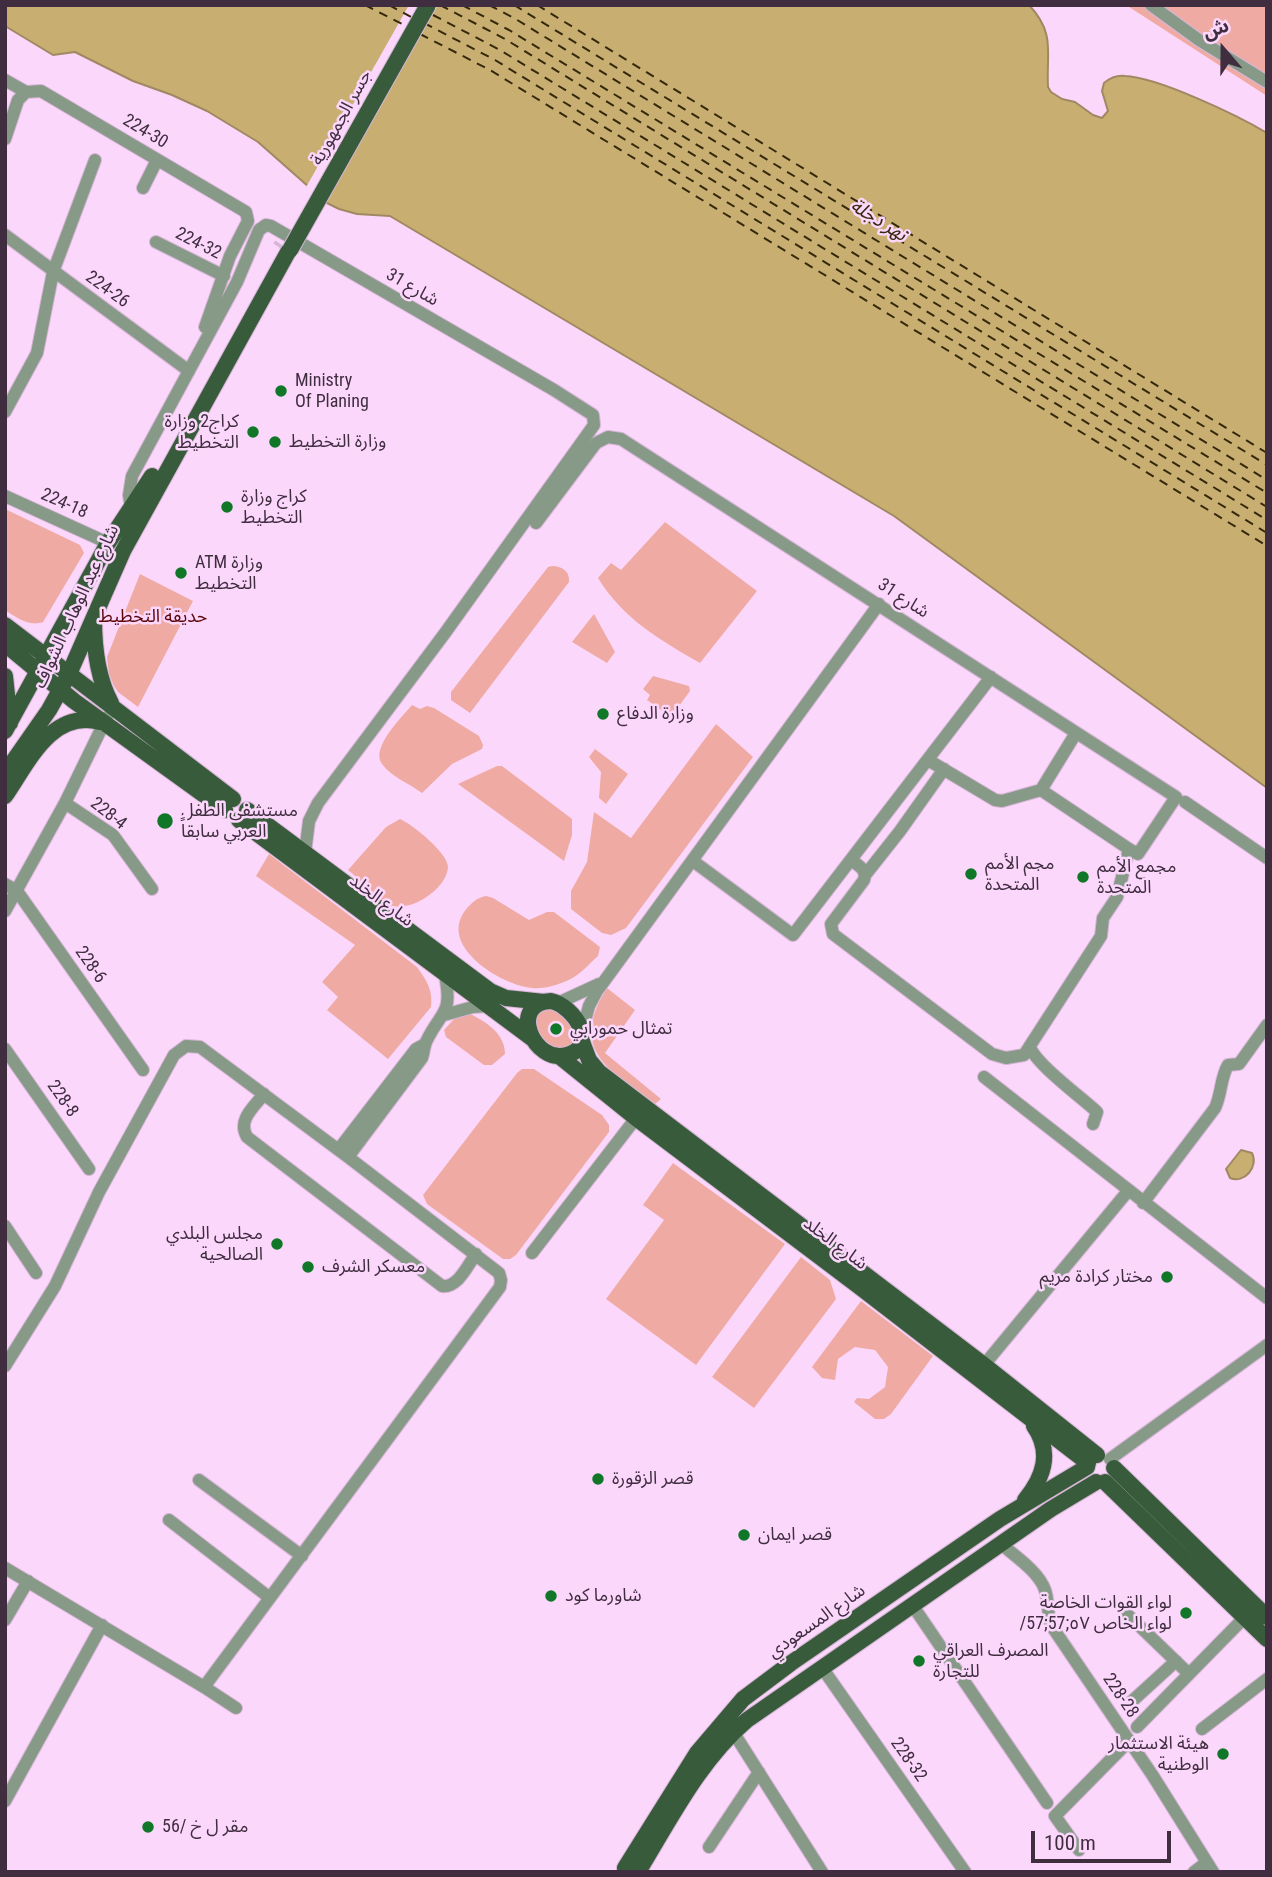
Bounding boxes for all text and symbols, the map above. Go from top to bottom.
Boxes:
north arrow [1188,14,1258,84]
text: ش [1199,14,1232,44]
street label: جسر الجمهورية [307,66,377,170]
street label: 224-30 [118,110,172,154]
water label: نهر دجلة [846,195,910,247]
street label: 224-32 [171,223,225,265]
street label: شارع 31 [382,264,442,312]
street label: 224-26 [81,267,133,313]
place label: Ministry Of Planing [295,370,369,412]
marker: Ministry Of Planing [273,383,289,399]
place label: كراج2 وزارة التخطيط [164,411,239,453]
marker: كراج2 وزارة التخطيط [245,424,261,440]
place label: وزارة التخطيط [289,431,386,453]
marker: وزارة التخطيط [267,434,283,450]
street label: 224-18 [37,484,91,524]
place label: كراج وزارة التخطيط [241,486,307,528]
marker: كراج وزارة التخطيط [219,499,235,515]
street label: شارع عبد الوهاب الشواف [30,522,124,692]
place label: ATM وزارة التخطيط [195,552,263,594]
marker: ATM وزارة التخطيط [173,565,189,581]
street label: شارع 31 [873,574,933,624]
park label: حديقة التخطيط [99,606,207,628]
place label: وزارة الدفاع [617,703,694,725]
marker: وزارة الدفاع [595,706,611,722]
street label: 228-4 [86,793,130,835]
place label: مستشفى الطفل العربي سابقاً [181,800,298,842]
marker: مستشفى الطفل العربي سابقاً [155,811,175,831]
place label: مجم الأمم المتحدة [985,853,1054,896]
place label: مجمع الأمم المتحدة [1097,856,1176,898]
marker: مجم الأمم المتحدة [963,866,979,882]
marker: مجمع الأمم المتحدة [1075,869,1091,885]
street label: شارع الخلد [345,870,417,932]
street label: 228-6 [70,942,110,988]
place label: تمثال حمورابي [570,1018,672,1040]
marker: تمثال حمورابي [548,1021,564,1037]
street label: 228-8 [42,1076,82,1122]
street label: شارع الخلد [799,1213,871,1275]
place label: مجلس البلدي الصالحية [166,1223,263,1266]
marker: مجلس البلدي الصالحية [269,1236,285,1252]
place label: معسكر الشرف [322,1256,425,1278]
marker: معسكر الشرف [300,1259,316,1275]
place label: مختار كرادة مريم [1039,1266,1153,1288]
marker: مختار كرادة مريم [1159,1269,1175,1285]
place label: قصر الزقورة [612,1468,694,1490]
marker: قصر الزقورة [590,1471,606,1487]
place label: قصر ايمان [758,1524,832,1546]
marker: قصر ايمان [736,1527,752,1543]
street label: شارع المسعودي [764,1580,870,1664]
place label: شاورما كود [565,1585,642,1607]
marker: شاورما كود [543,1588,559,1604]
place label: لواء القوات الخاصة /57;لواء الخاص ٥٧;57 [1020,1592,1172,1634]
marker: لواء القوات الخاصة /57;لواء الخاص ٥٧;57 [1178,1605,1194,1621]
place label: المصرف العراقي للتجارة [933,1640,1048,1682]
marker: المصرف العراقي للتجارة [911,1653,927,1669]
street label: 228-28 [1097,1670,1143,1722]
place label: هيئة الاستثمار الوطنية [1108,1733,1209,1776]
street label: 228-32 [885,1734,931,1786]
marker: هيئة الاستثمار الوطنية [1215,1746,1231,1762]
place label: مقر ل خ /56 [162,1816,248,1838]
scale bar [1034,1818,1174,1862]
marker: مقر ل خ /56 [140,1819,156,1835]
text: 100 m [1044,1831,1096,1855]

